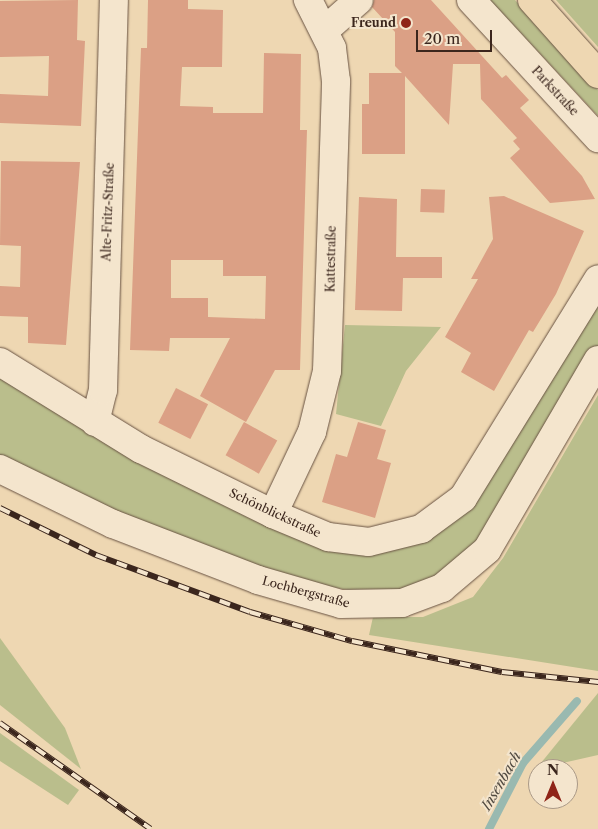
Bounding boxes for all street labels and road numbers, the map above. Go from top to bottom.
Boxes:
street label: Parkstraße [529,63,581,119]
street label: Alte-Fritz-Straße [99,162,117,262]
street label: Kattestraße [323,226,339,292]
street label: Schönblickstraße [227,485,323,541]
street label: Lochbergstraße [261,573,351,611]

